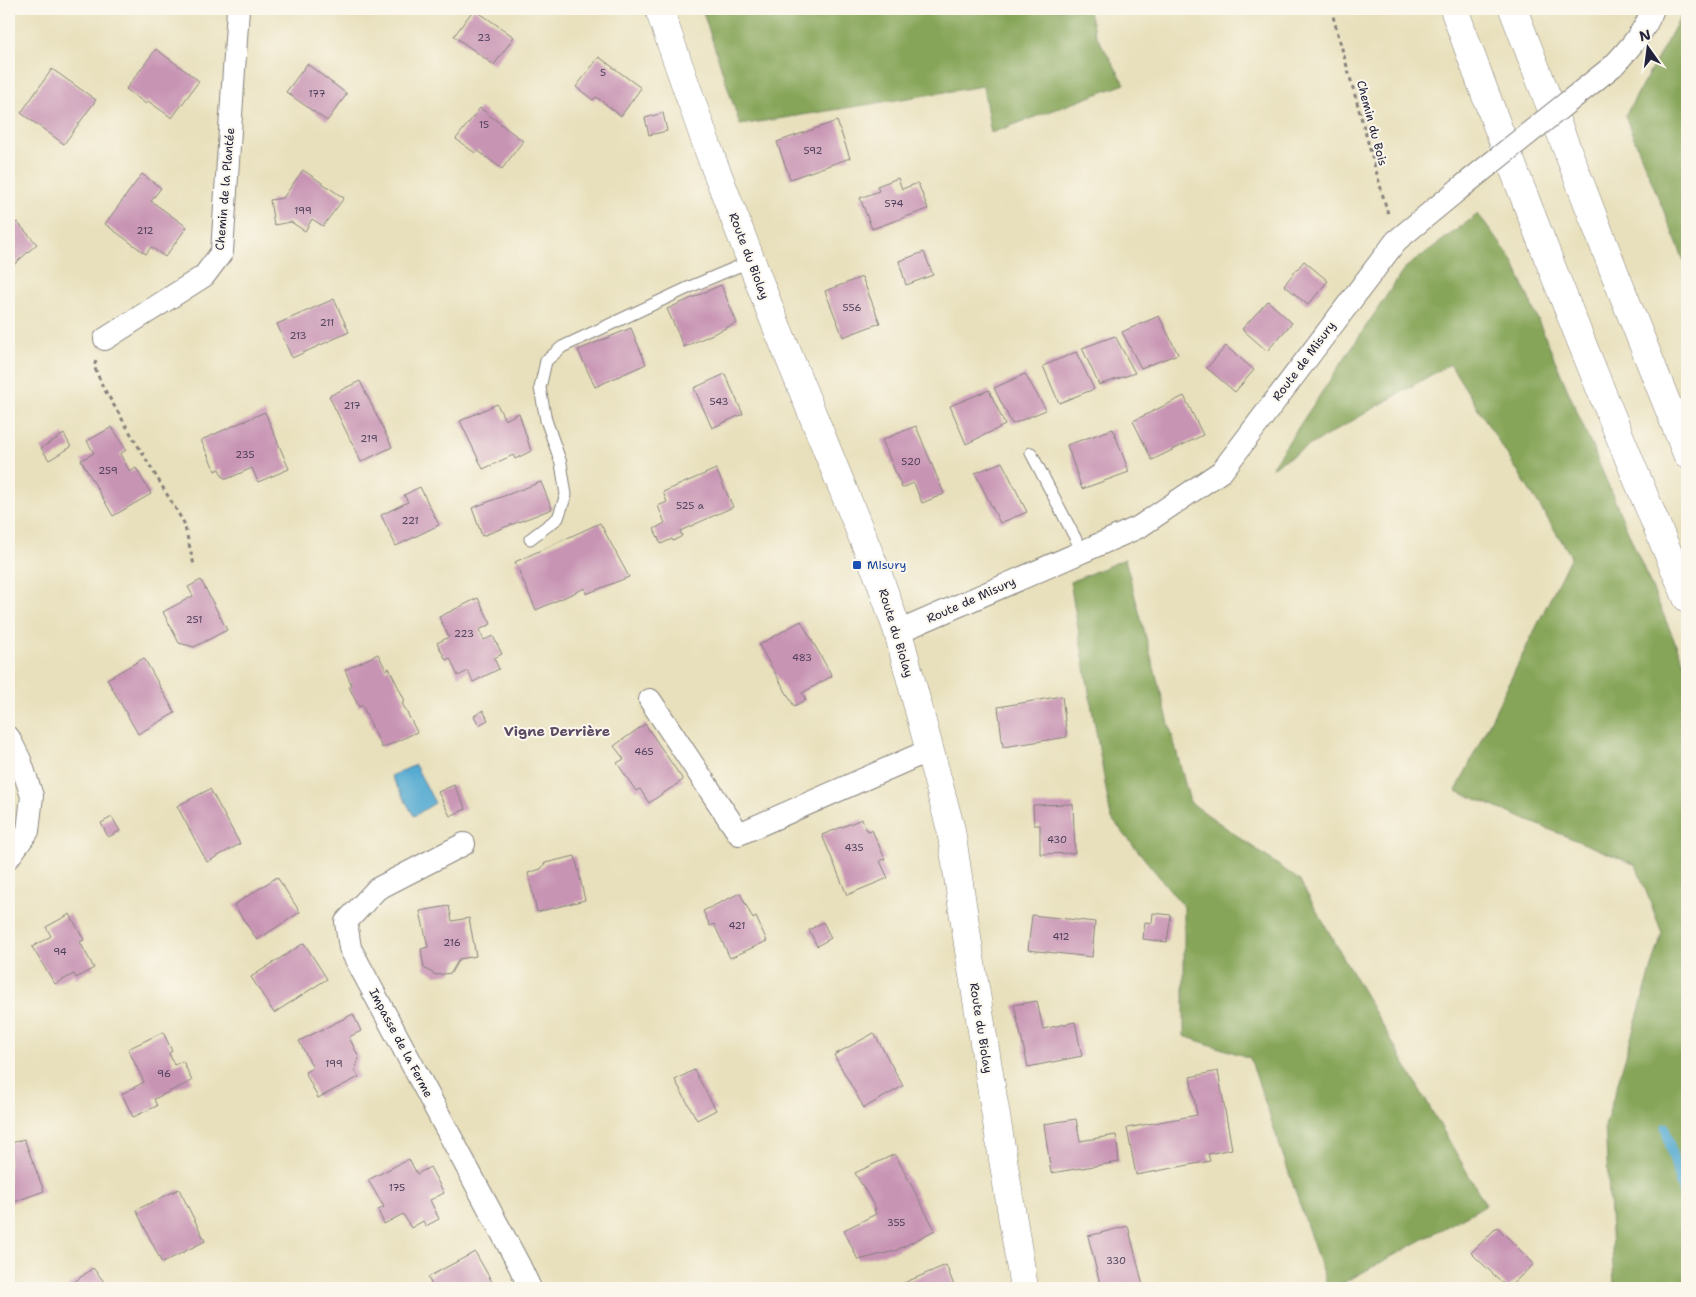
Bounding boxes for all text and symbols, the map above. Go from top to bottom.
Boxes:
north arrow [1624,22,1674,72]
text: N [1637,25,1652,45]
house number: 23 [477,31,491,44]
house number: 5 [600,66,606,79]
street label: Chemin du Bois [1353,79,1391,168]
house number: 177 [308,87,326,100]
house number: 15 [479,118,489,131]
street label: Chemin de la Plantée [212,127,238,251]
house number: 592 [803,144,823,157]
house number: 574 [884,197,904,210]
house number: 199 [294,204,312,217]
street label: Route du Biolay [725,210,773,302]
house number: 212 [136,224,154,237]
house number: 556 [843,301,861,314]
house number: 211 [320,316,334,329]
street label: Route de Misury [1269,318,1339,404]
house number: 213 [289,329,307,342]
house number: 543 [709,395,729,408]
house number: 217 [343,399,361,412]
house number: 219 [360,432,378,445]
house number: 235 [235,448,255,461]
house number: 520 [901,455,921,468]
house number: 259 [98,464,118,477]
house number: 525 a [676,499,705,512]
house number: 221 [401,514,419,527]
place label: Misury [867,557,907,573]
marker: Misury [851,559,863,571]
street label: Route de Misury [924,573,1018,627]
street label: Route du Biolay [875,587,917,679]
house number: 251 [186,613,202,626]
house number: 223 [454,627,474,640]
house number: 483 [792,651,812,664]
district label: Vigne Derrière [504,722,610,740]
house number: 465 [634,745,654,758]
house number: 430 [1047,833,1067,846]
house number: 435 [844,841,864,854]
house number: 421 [729,919,745,932]
house number: 412 [1052,930,1070,943]
house number: 216 [443,936,461,949]
house number: 94 [53,945,67,958]
street label: Route du Biolay [966,982,996,1075]
street label: Impasse de la Ferme [365,985,437,1101]
house number: 199 [325,1057,343,1070]
house number: 96 [157,1067,171,1080]
house number: 175 [389,1181,405,1194]
house number: 355 [887,1216,905,1229]
house number: 330 [1106,1254,1126,1267]

